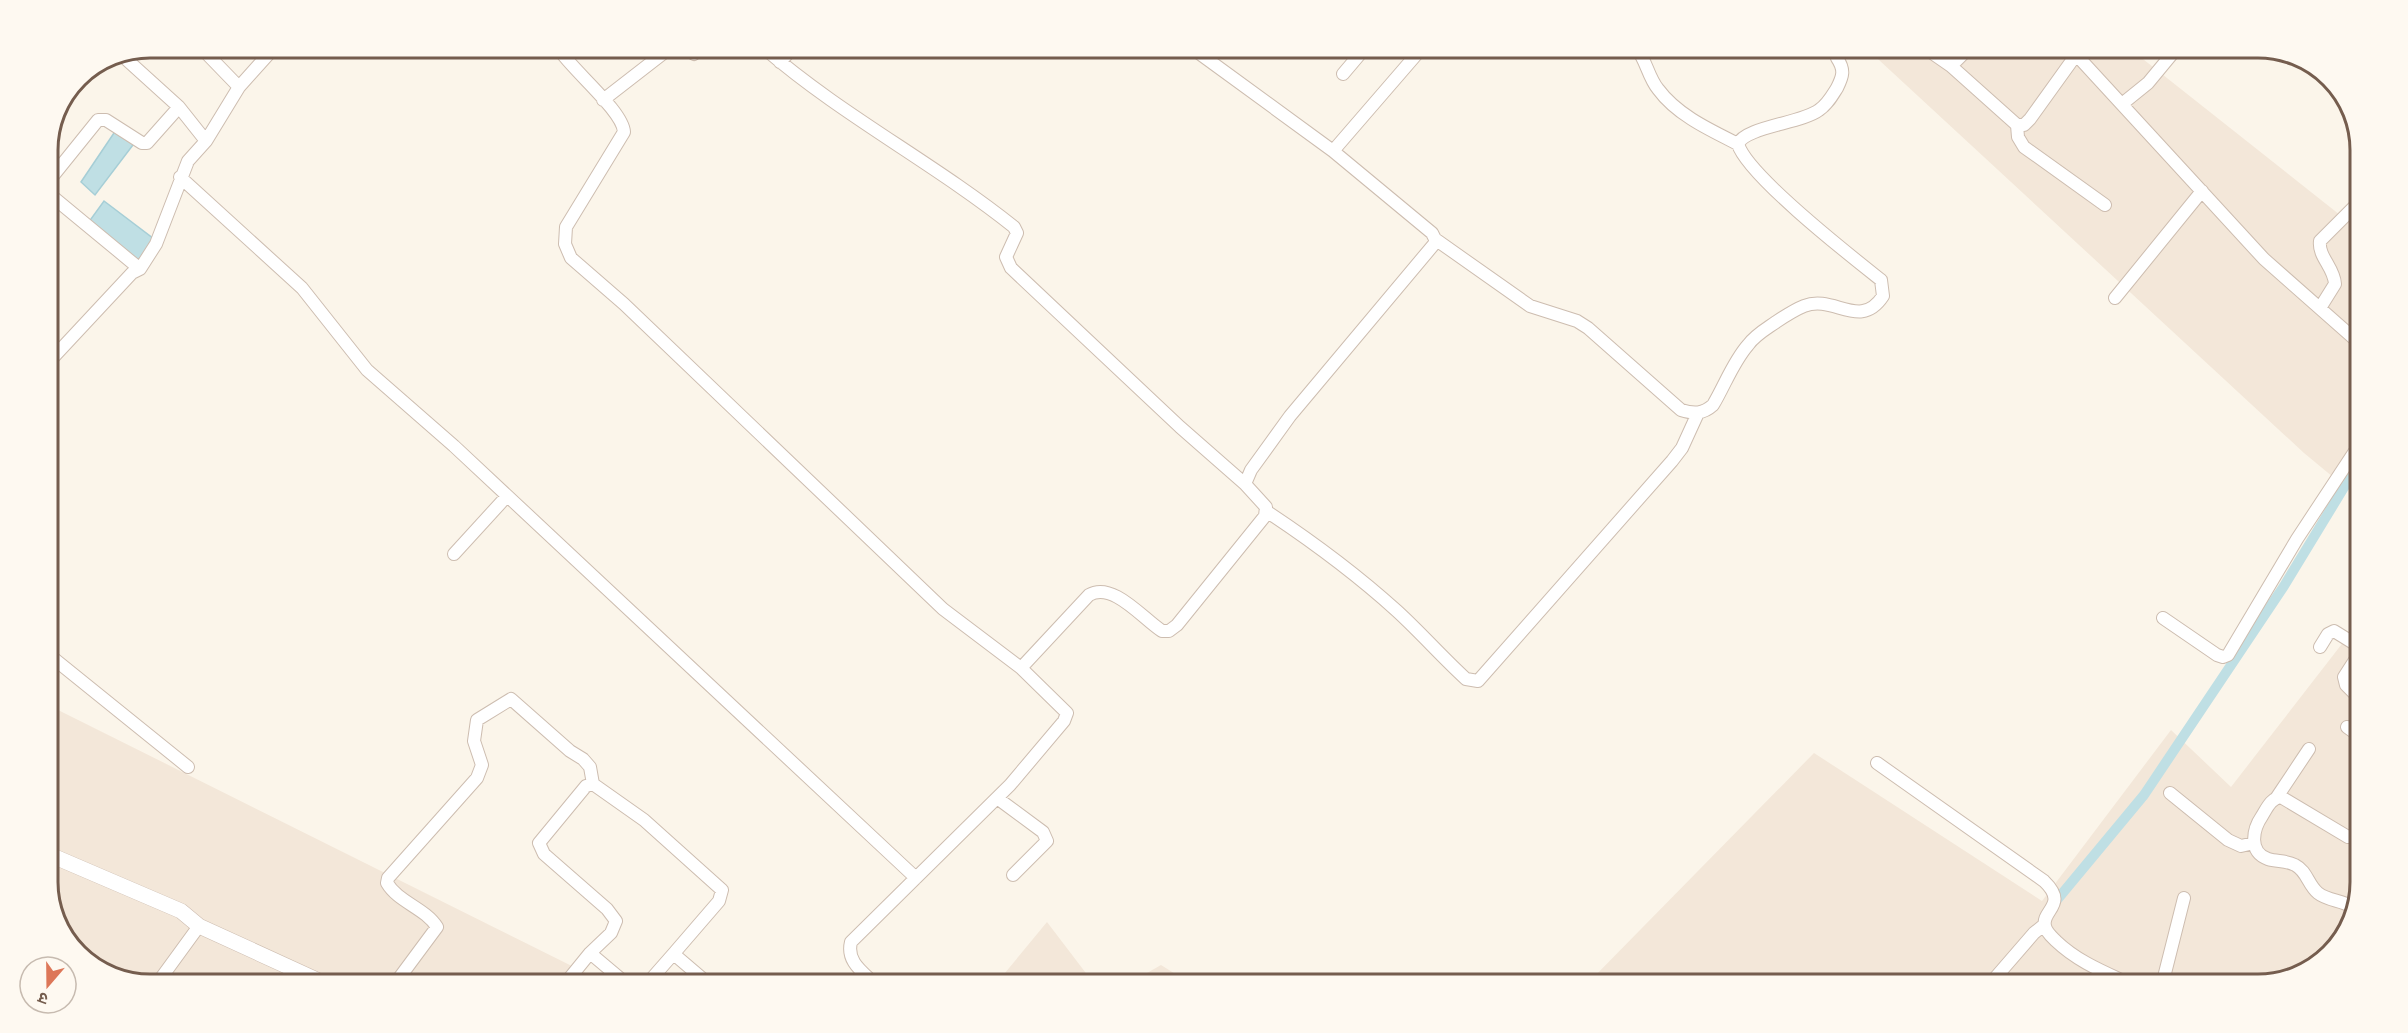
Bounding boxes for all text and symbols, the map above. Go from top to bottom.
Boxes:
north arrow [18,955,78,1015]
text: उ [35,987,51,1009]

